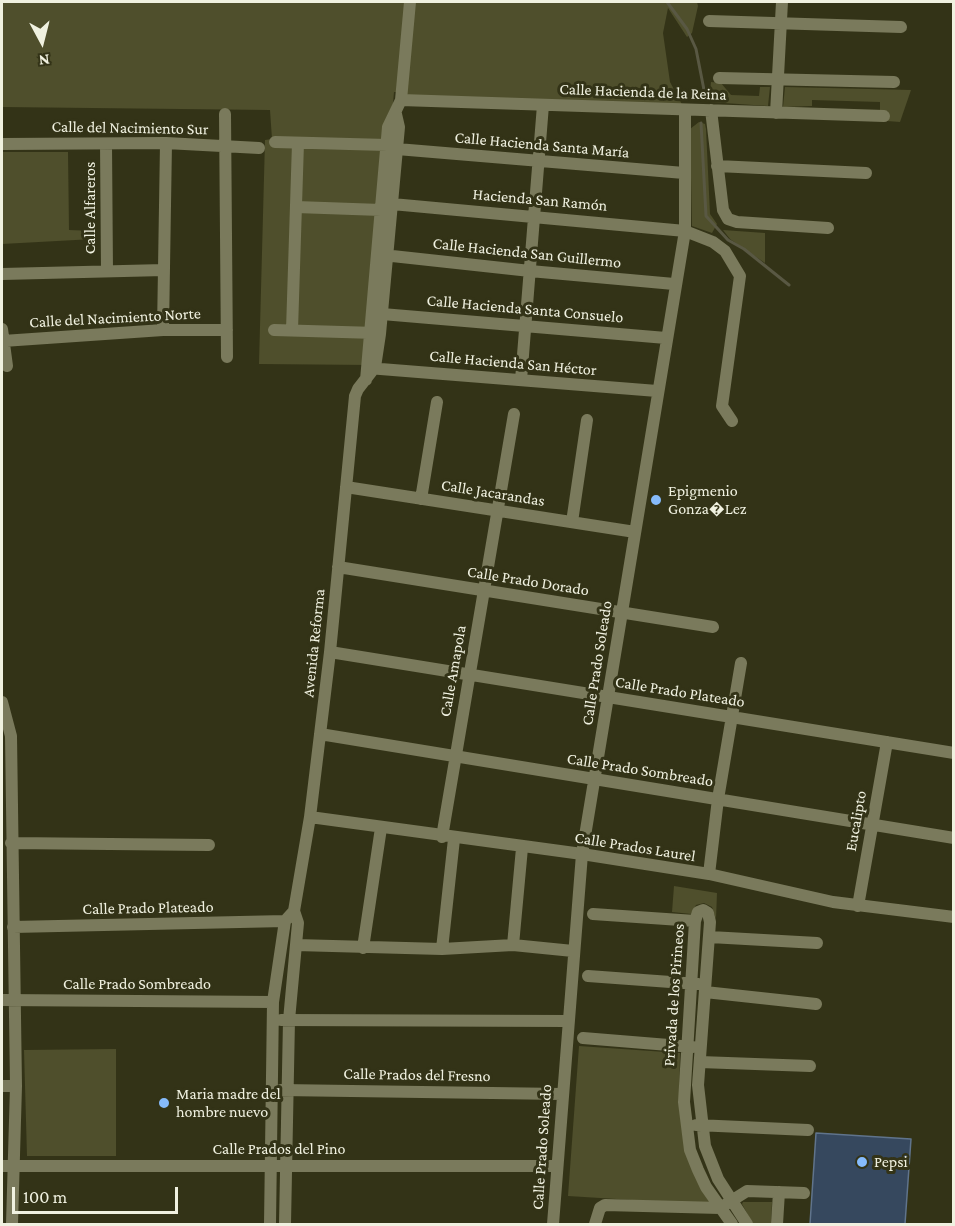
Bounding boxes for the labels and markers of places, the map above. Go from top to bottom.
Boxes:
place label: Epigmenio Gonza�Lez [668,481,747,519]
marker: Epigmenio Gonza�Lez [649,493,663,507]
place label: Maria madre del hombre nuevo [176,1084,281,1122]
marker: Maria madre del hombre nuevo [157,1096,171,1110]
place label: Pepsi [874,1152,908,1172]
marker: Pepsi [855,1155,869,1169]

